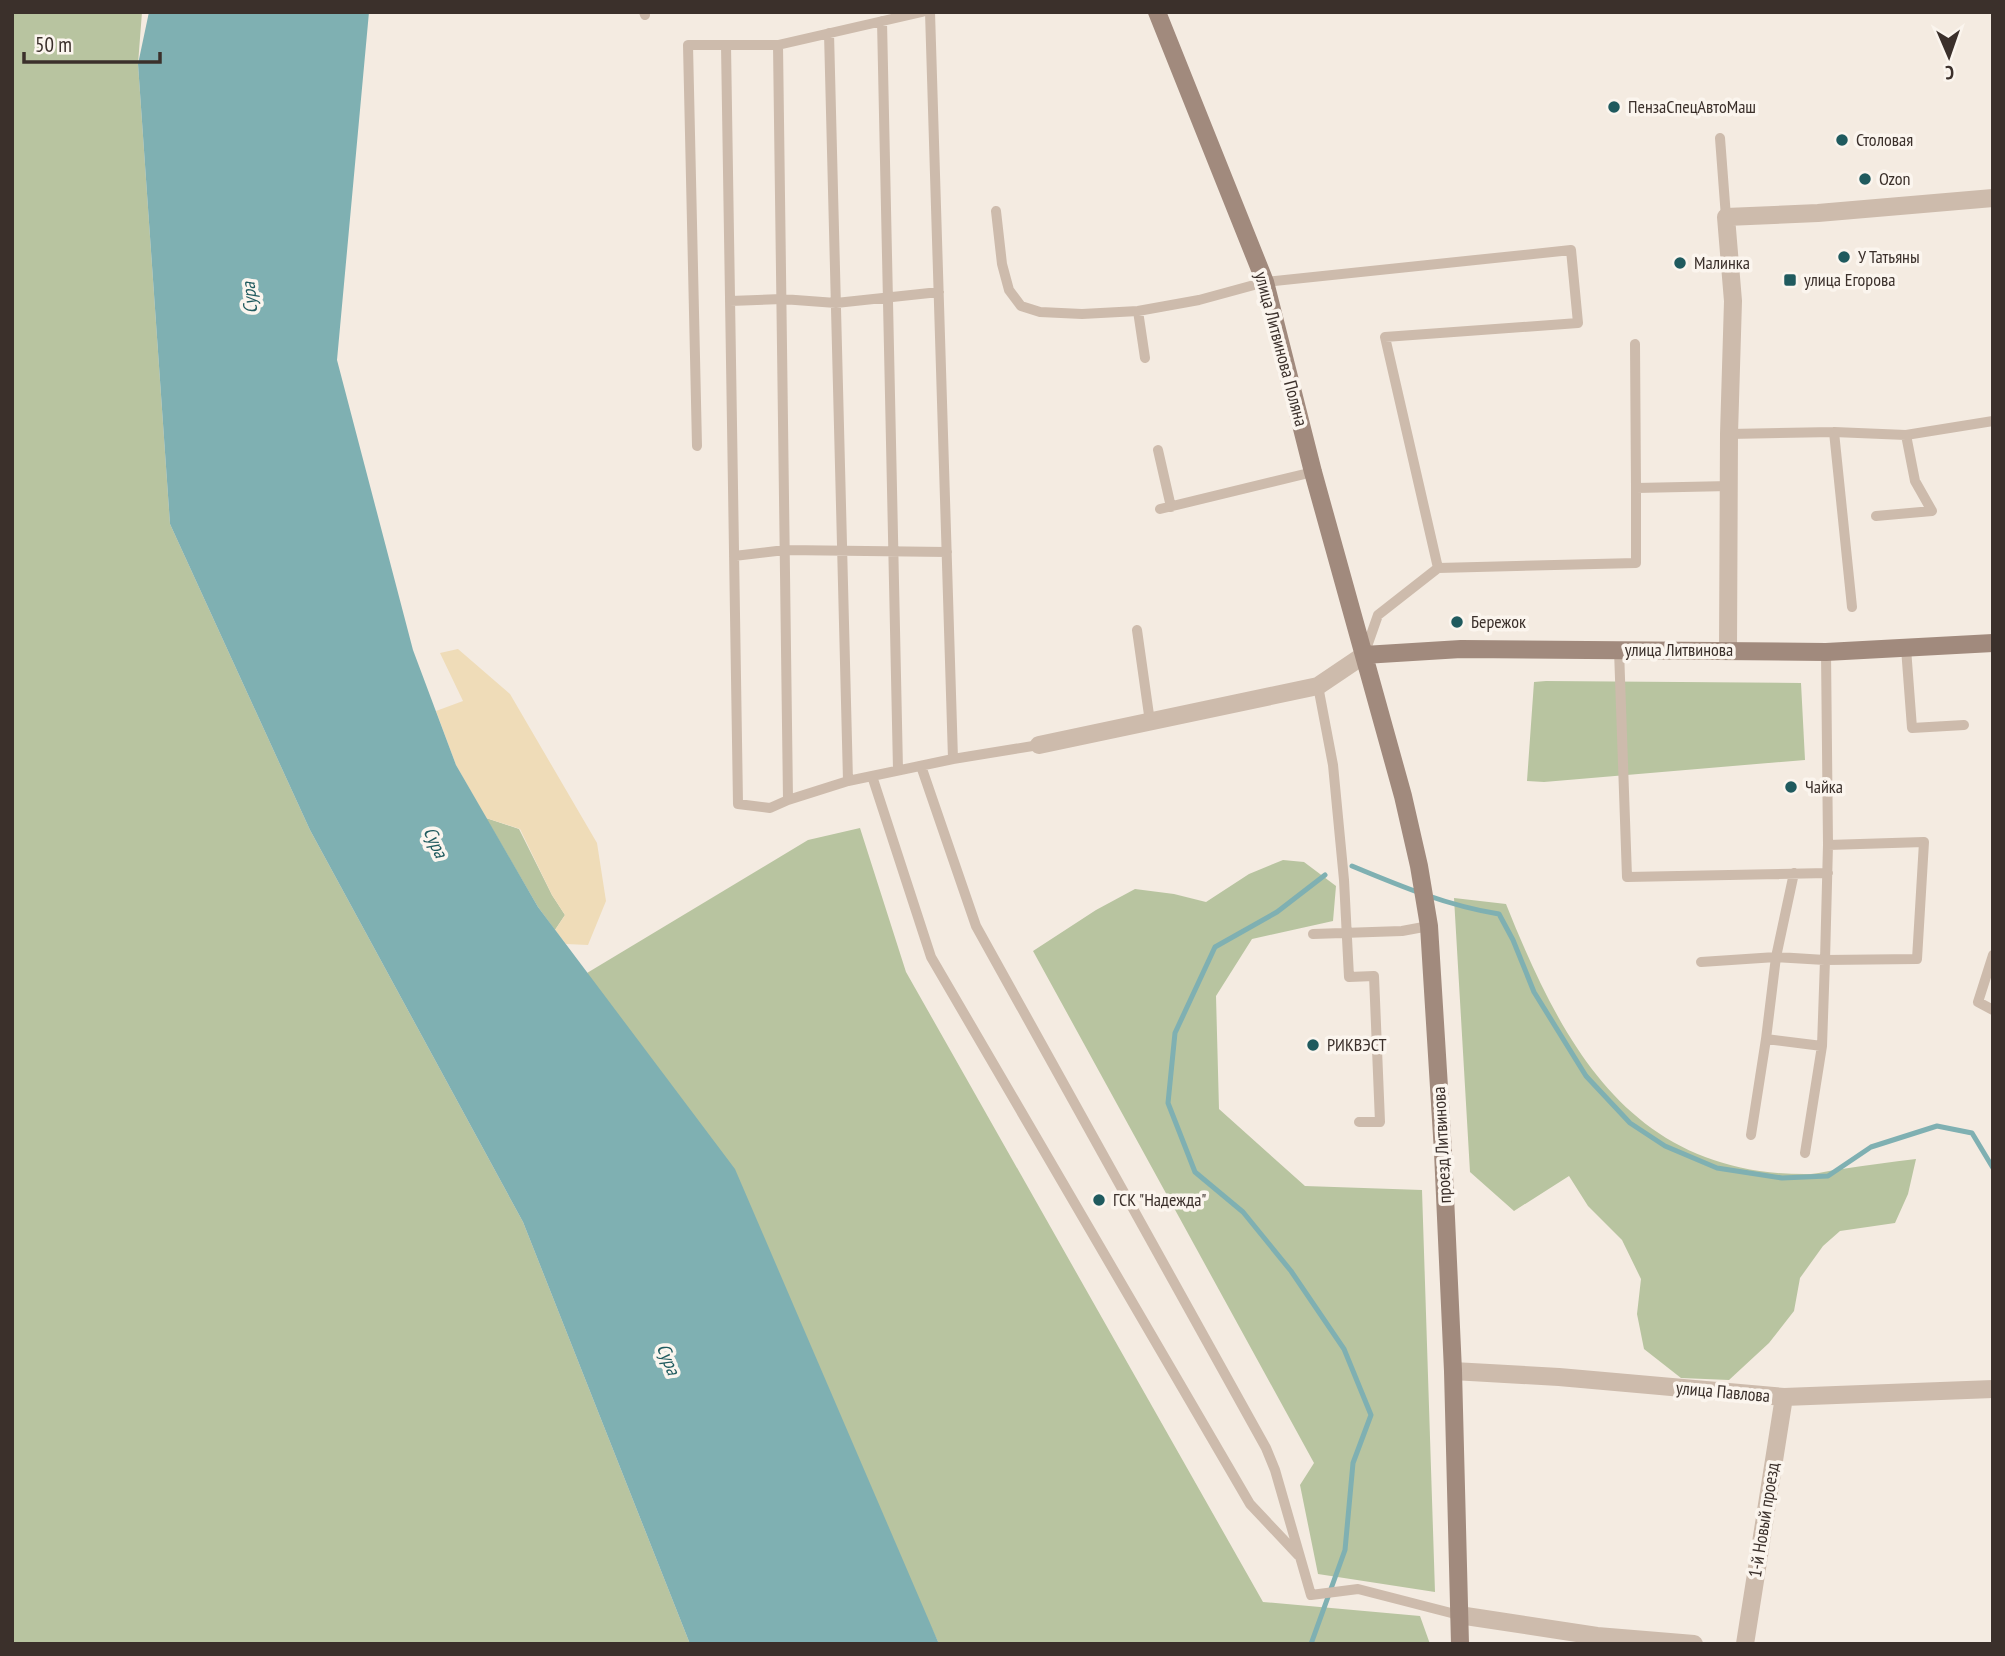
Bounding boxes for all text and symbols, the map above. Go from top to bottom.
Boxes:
scale bar [24,21,161,65]
north arrow [1914,21,1984,91]
text: 50 m [35,31,72,58]
text: С [1945,61,1954,85]
place label: ПензаСпецАвтоМаш [1628,95,1756,118]
marker: ПензаСпецАвтоМаш [1606,99,1622,115]
place label: Столовая [1856,128,1913,151]
marker: Столовая [1834,132,1850,148]
place label: Ozon [1879,167,1911,190]
marker: Ozon [1857,171,1873,187]
place label: У Татьяны [1858,245,1920,268]
marker: У Татьяны [1836,249,1852,265]
place label: Малинка [1694,251,1750,274]
marker: Малинка [1672,255,1688,271]
place label: улица Егорова [1804,268,1895,291]
street label: улица Литвинова Поляна [1250,269,1313,429]
marker: улица Егорова [1782,272,1798,288]
water label: Сура [236,280,262,315]
place label: Бережок [1471,610,1526,633]
marker: Бережок [1449,614,1465,630]
street label: улица Литвинова [1625,638,1733,661]
place label: Чайка [1805,775,1843,798]
marker: Чайка [1783,779,1799,795]
water label: Сура [418,823,454,863]
place label: РИКВЭСТ [1327,1033,1386,1056]
marker: РИКВЭСТ [1305,1037,1321,1053]
street label: проезд Литвинова [1427,1086,1456,1204]
place label: ГСК "Надежда" [1113,1188,1207,1211]
marker: ГСК "Надежда" [1091,1192,1107,1208]
water label: Сура [652,1340,687,1379]
street label: улица Павлова [1675,1376,1771,1407]
street label: 1-й Новый проезд [1743,1461,1784,1579]

